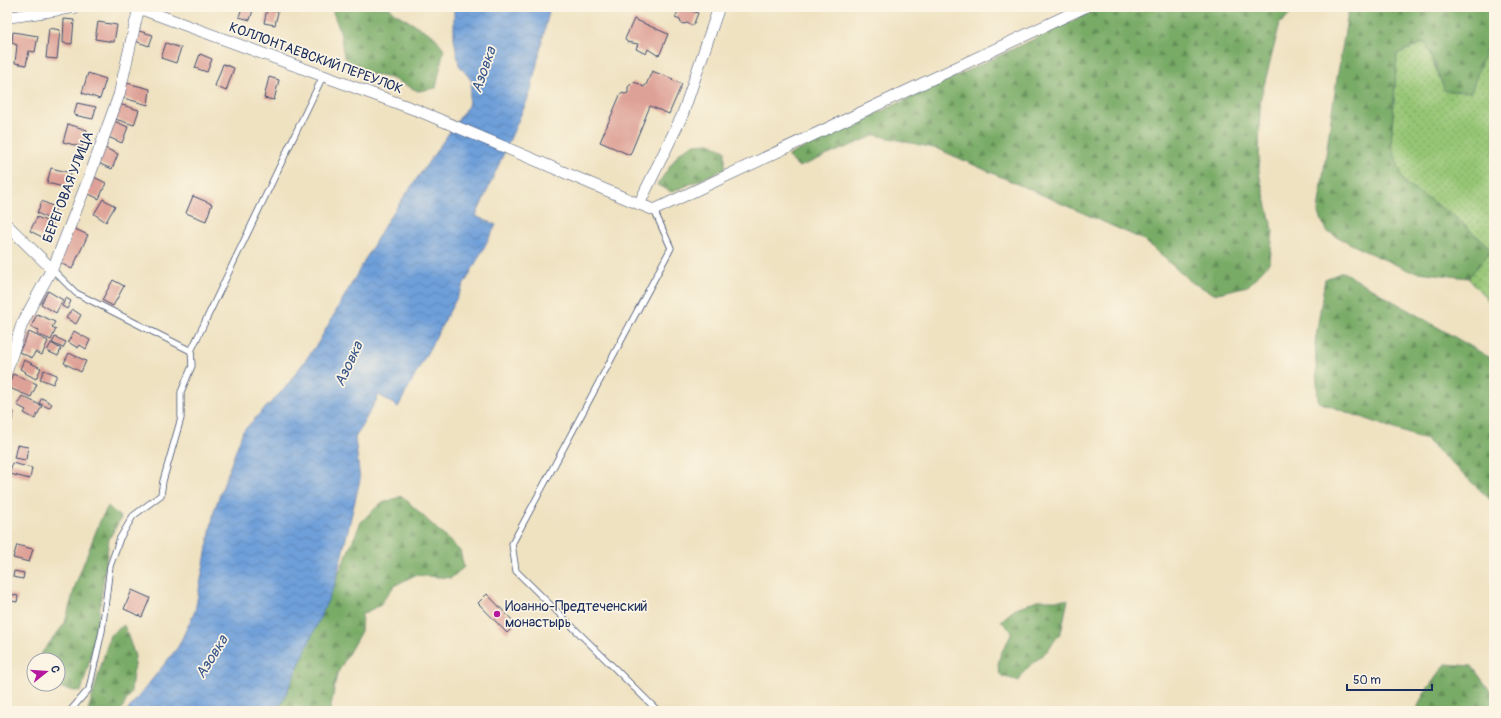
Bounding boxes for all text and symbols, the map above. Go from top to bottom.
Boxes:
street label: КОЛЛОНТАЕВСКИЙ ПЕРЕУЛОК [227,19,405,97]
water label: Азовка [467,44,501,95]
street label: БЕРЕГОВАЯ УЛИЦА [39,129,97,245]
water label: Азовка [330,338,368,389]
place label: Иоанно-Предтеченский монастырь [505,598,647,631]
marker: Иоанно-Предтеченский монастырь [492,609,502,619]
water label: Азовка [191,631,233,682]
north arrow [26,652,66,692]
text: С [48,664,62,675]
scale bar [1347,666,1432,692]
text: 50 m [1353,673,1381,688]

